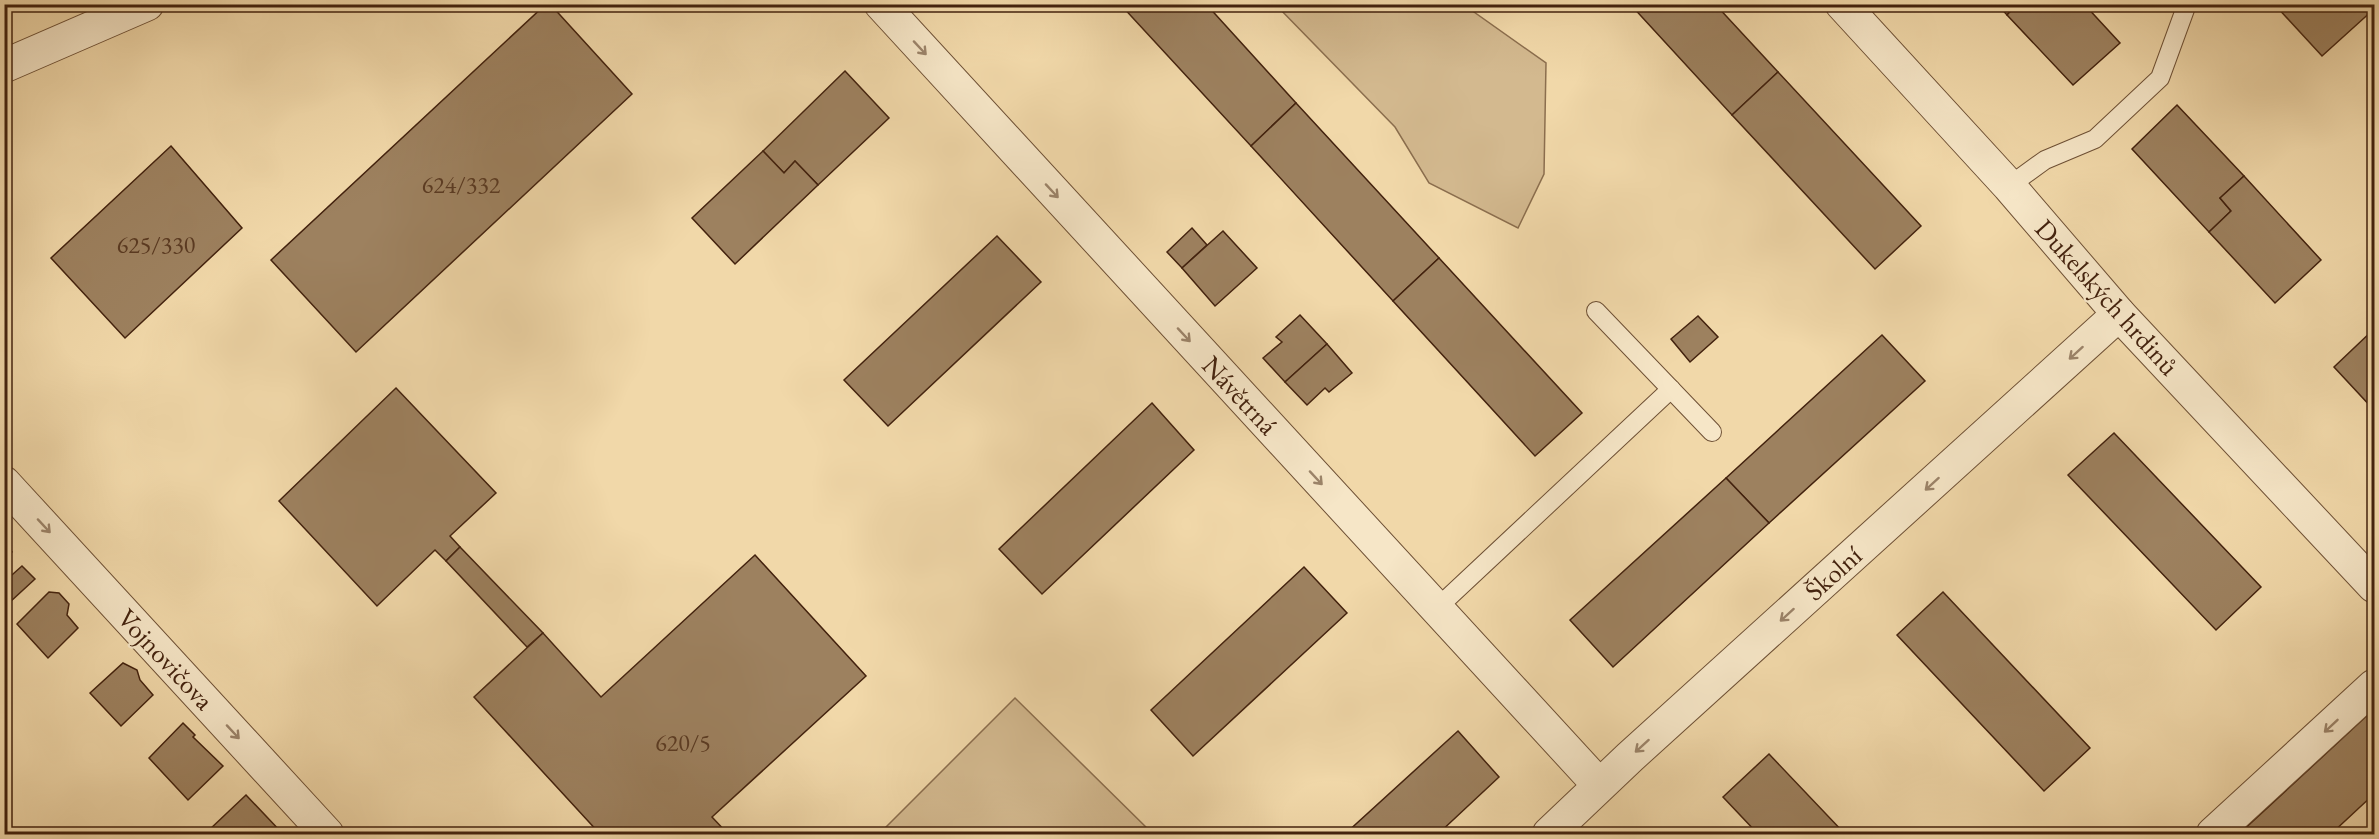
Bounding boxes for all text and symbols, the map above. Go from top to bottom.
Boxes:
one-way arrow [913,40,928,55]
house number: 624/332 [422,169,501,200]
one-way arrow [1045,183,1059,198]
street label: Dukelských hrdinů [2027,211,2187,383]
house number: 625/330 [117,229,195,260]
one-way arrow [1177,327,1191,342]
one-way arrow [2069,346,2084,360]
street label: Návětrná [1195,348,1286,442]
one-way arrow [1309,471,1323,486]
one-way arrow [1924,477,1939,491]
one-way arrow [37,519,51,534]
street label: Školní [1797,538,1869,608]
street label: Vojnovičova [110,601,222,717]
one-way arrow [1780,608,1795,622]
one-way arrow [2324,719,2339,733]
one-way arrow [226,724,240,739]
house number: 620/5 [655,727,711,758]
one-way arrow [1635,739,1650,753]

